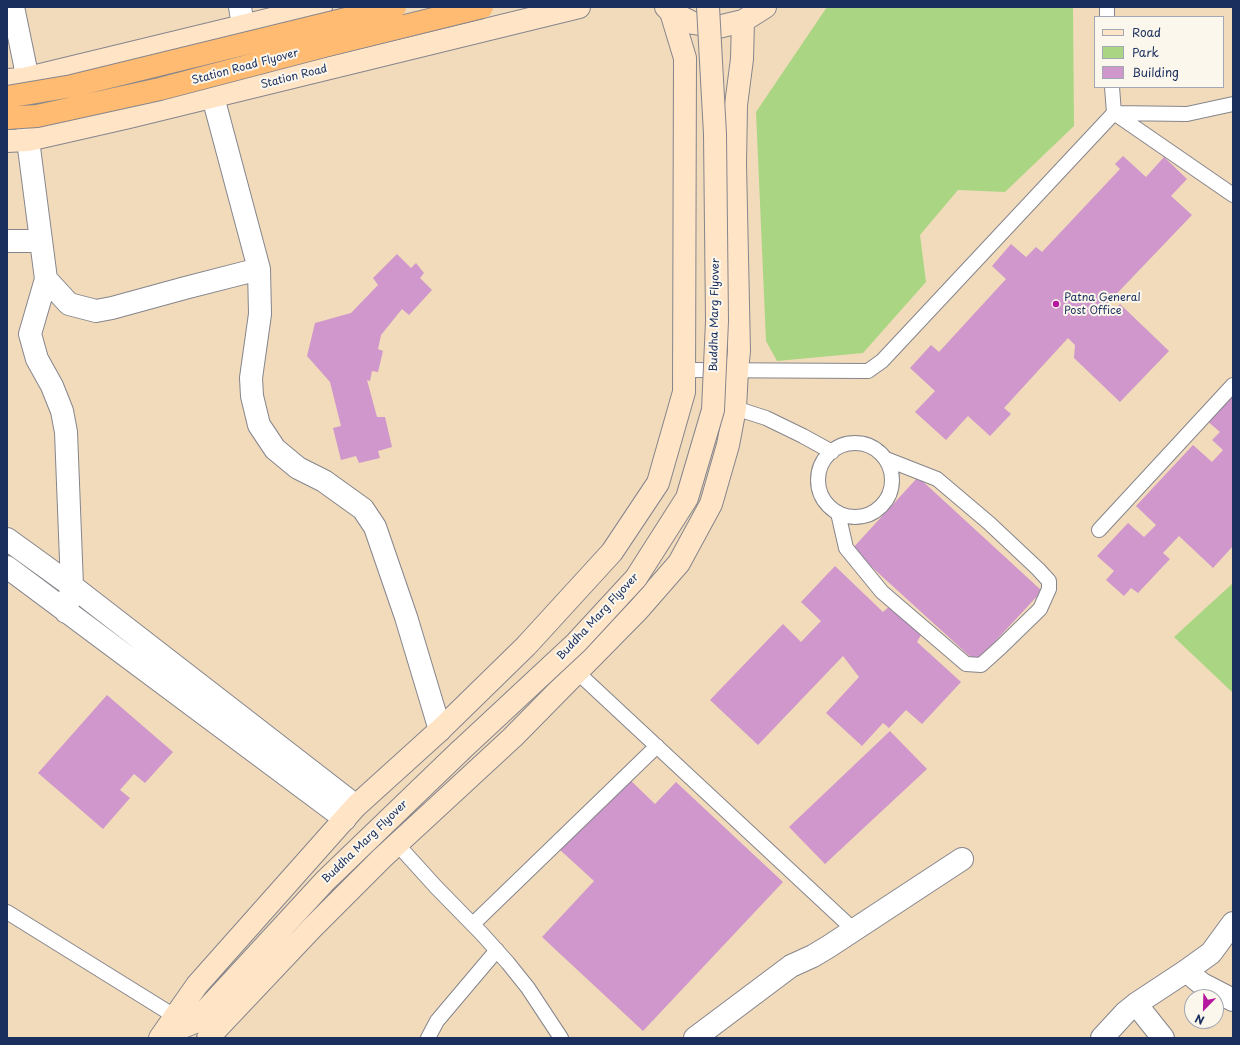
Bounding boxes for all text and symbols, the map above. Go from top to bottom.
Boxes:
legend [1094,16,1224,88]
text: Road [1132,23,1161,41]
text: Park [1132,43,1159,61]
street label: Station Road Flyover [190,46,300,88]
street label: Station Road [259,62,329,92]
text: Building [1132,63,1179,81]
street label: Buddha Marg Flyover [707,258,723,372]
place label: Patna General Post Office [1064,291,1141,317]
marker: Patna General Post Office [1051,299,1061,309]
street label: Buddha Marg Flyover [554,571,642,663]
street label: Buddha Marg Flyover [320,798,410,886]
north arrow [1184,989,1224,1029]
text: N [1192,1010,1207,1029]

